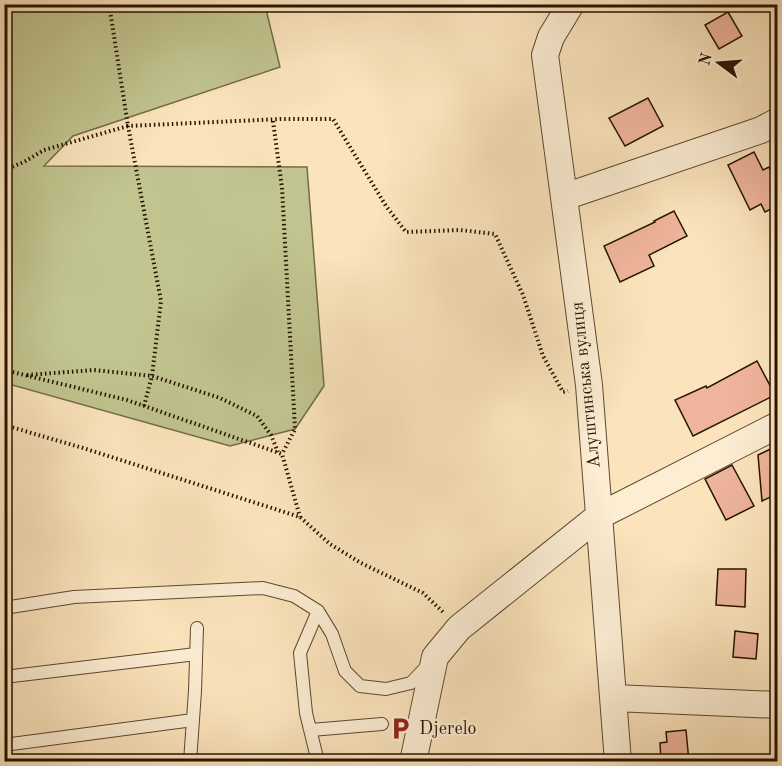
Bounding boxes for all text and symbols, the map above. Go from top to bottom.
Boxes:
north arrow [689,33,749,93]
text: N [697,51,716,68]
street label: Алуштинська вулиця [568,301,604,469]
parking icon: Djerelo [388,716,414,742]
place label: Djerelo [419,720,477,738]

